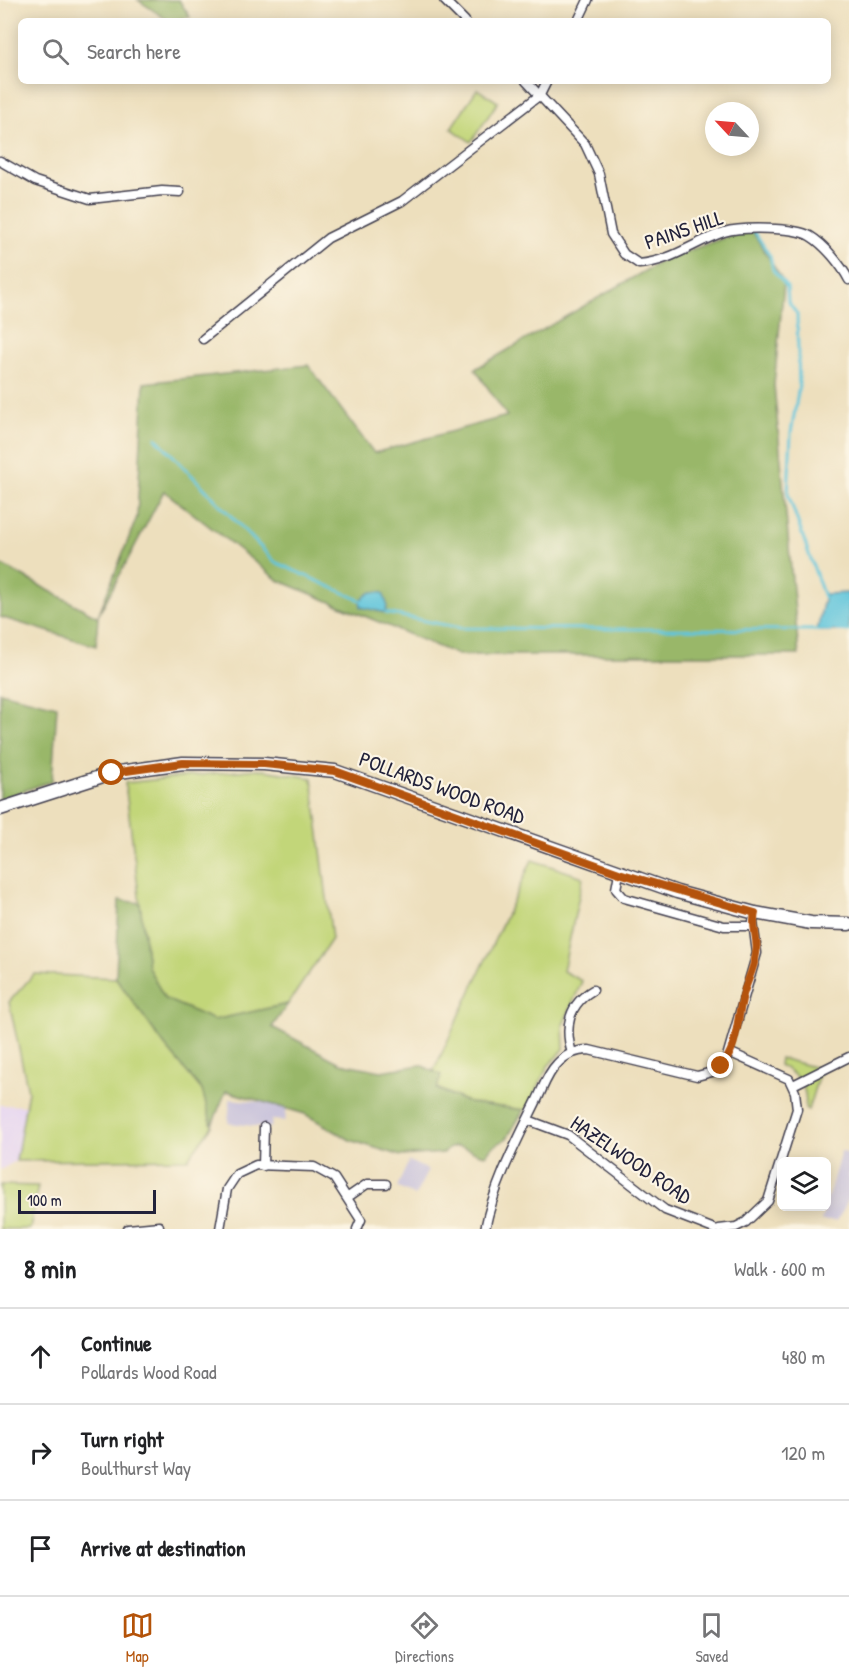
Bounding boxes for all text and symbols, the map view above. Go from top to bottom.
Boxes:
search box [18,18,831,84]
icon: search [39,35,72,68]
text: Search here [87,36,181,66]
north arrow [705,102,759,156]
street label: PAINS HILL [641,203,727,256]
street label: POLLARDS WOOD ROAD [355,744,529,831]
route start [98,759,124,785]
route end [707,1052,733,1078]
street label: HAZELWOOD ROAD [565,1108,698,1211]
map controls [777,1157,831,1211]
button: layers [777,1157,831,1211]
scale bar [18,1187,156,1214]
text: 100 m [27,1189,62,1211]
text: 8 min [24,1251,77,1286]
text: Walk · 600 m [734,1255,825,1282]
text: Continue [81,1328,152,1358]
icon: ahead [24,1340,57,1373]
text: 480 m [782,1343,825,1370]
text: Pollards Wood Road [81,1358,217,1385]
text: Turn right [81,1424,164,1454]
icon: right [24,1436,57,1469]
text: 120 m [781,1439,825,1466]
text: Boulthurst Way [81,1454,191,1481]
icon: arrive [24,1532,57,1565]
text: Arrive at destination [81,1533,246,1563]
tab: Map [121,1609,154,1667]
tab: Directions [395,1609,454,1667]
tab: Saved [695,1609,728,1667]

